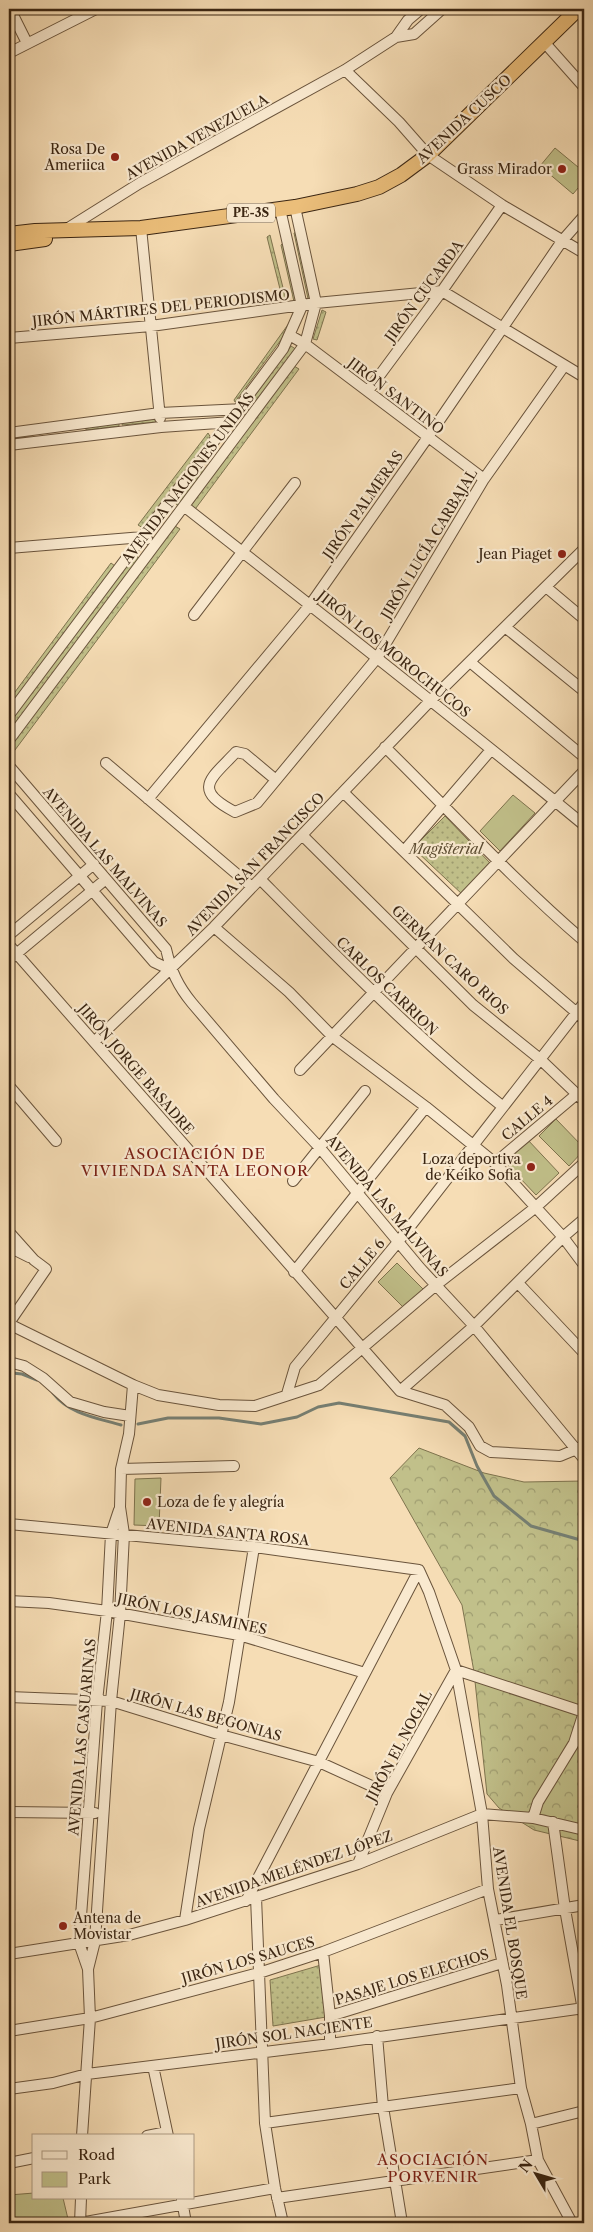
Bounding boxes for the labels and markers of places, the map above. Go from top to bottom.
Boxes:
place label: Rosa De Ameriica [44,140,106,174]
marker: Rosa De Ameriica [109,151,121,163]
place label: Grass Mirador [457,160,552,178]
marker: Grass Mirador [556,163,568,175]
place label: Jean Piaget [476,545,552,563]
marker: Jean Piaget [556,548,568,560]
place label: Loza deportiva de Keiko Sofia [422,1150,522,1184]
marker: Loza deportiva de Keiko Sofia [525,1161,537,1173]
place label: Loza de fe y alegría [157,1493,285,1511]
marker: Loza de fe y alegría [141,1496,153,1508]
place label: Antena de Movistar [72,1909,141,1943]
marker: Antena de Movistar [57,1920,69,1932]

